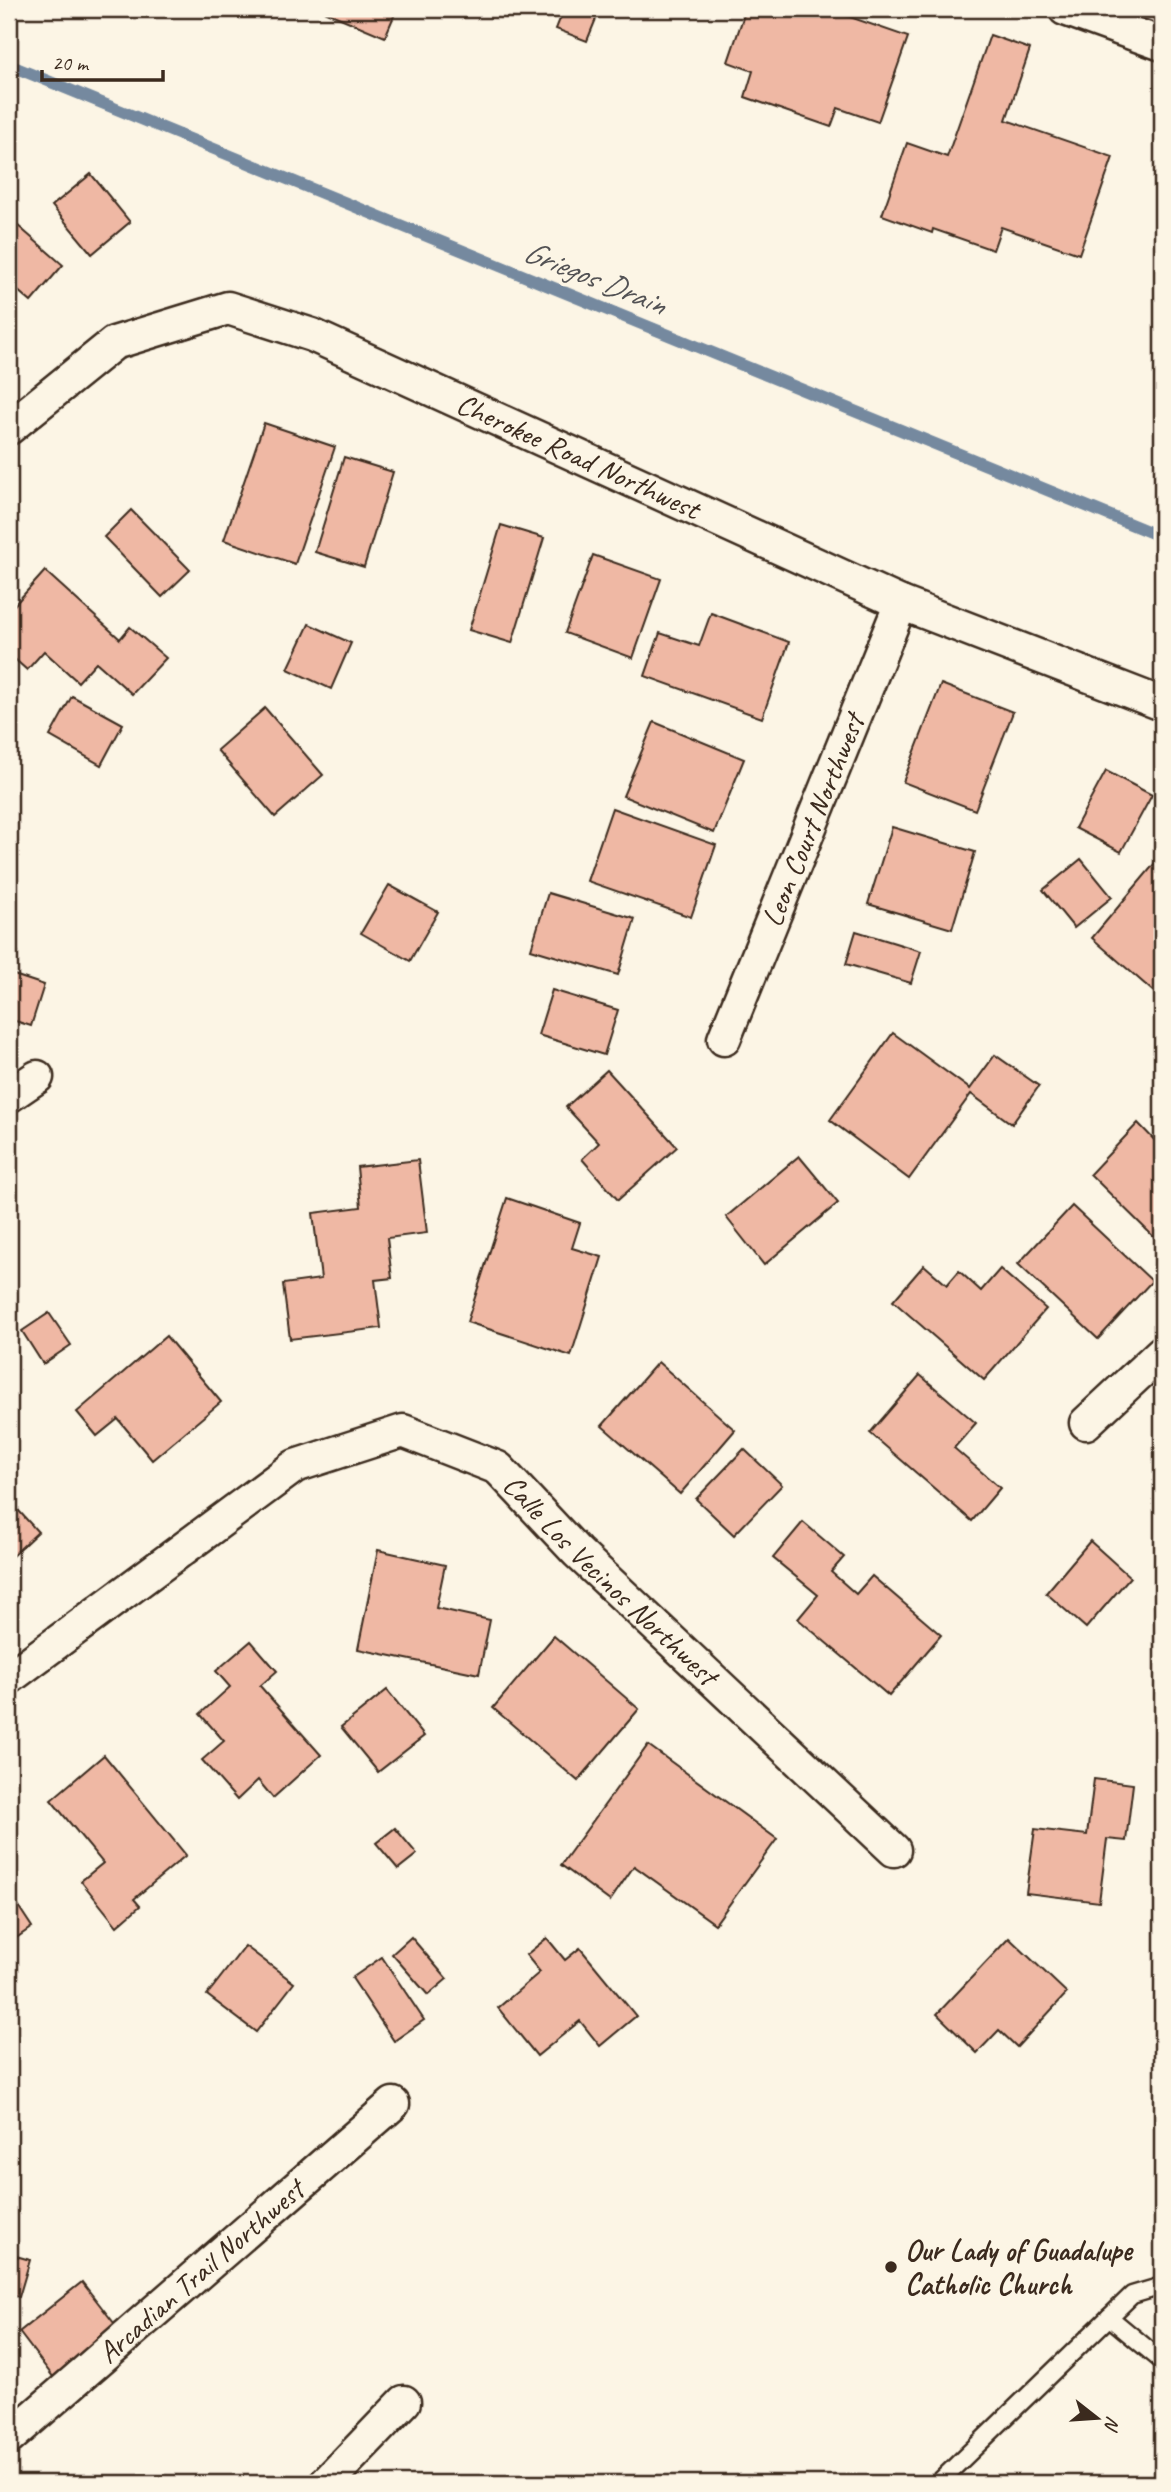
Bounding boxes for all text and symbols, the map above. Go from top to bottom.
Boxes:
scale bar [42,38,163,82]
text: 20 m [52,50,90,76]
water label: Griegos Drain [518,230,674,325]
street label: Cherokee Road Northwest [451,384,708,529]
street label: Leon Court Northwest [753,705,874,932]
street label: Calle Los Vecinos Northwest [495,1466,729,1696]
street label: Arcadian Trail Northwest [90,2169,315,2371]
place label: Our Lady of Guadalupe Catholic Church [905,2231,1134,2303]
marker: Our Lady of Guadalupe Catholic Church [883,2259,899,2275]
north arrow [1062,2384,1132,2454]
text: N [1098,2414,1125,2435]

